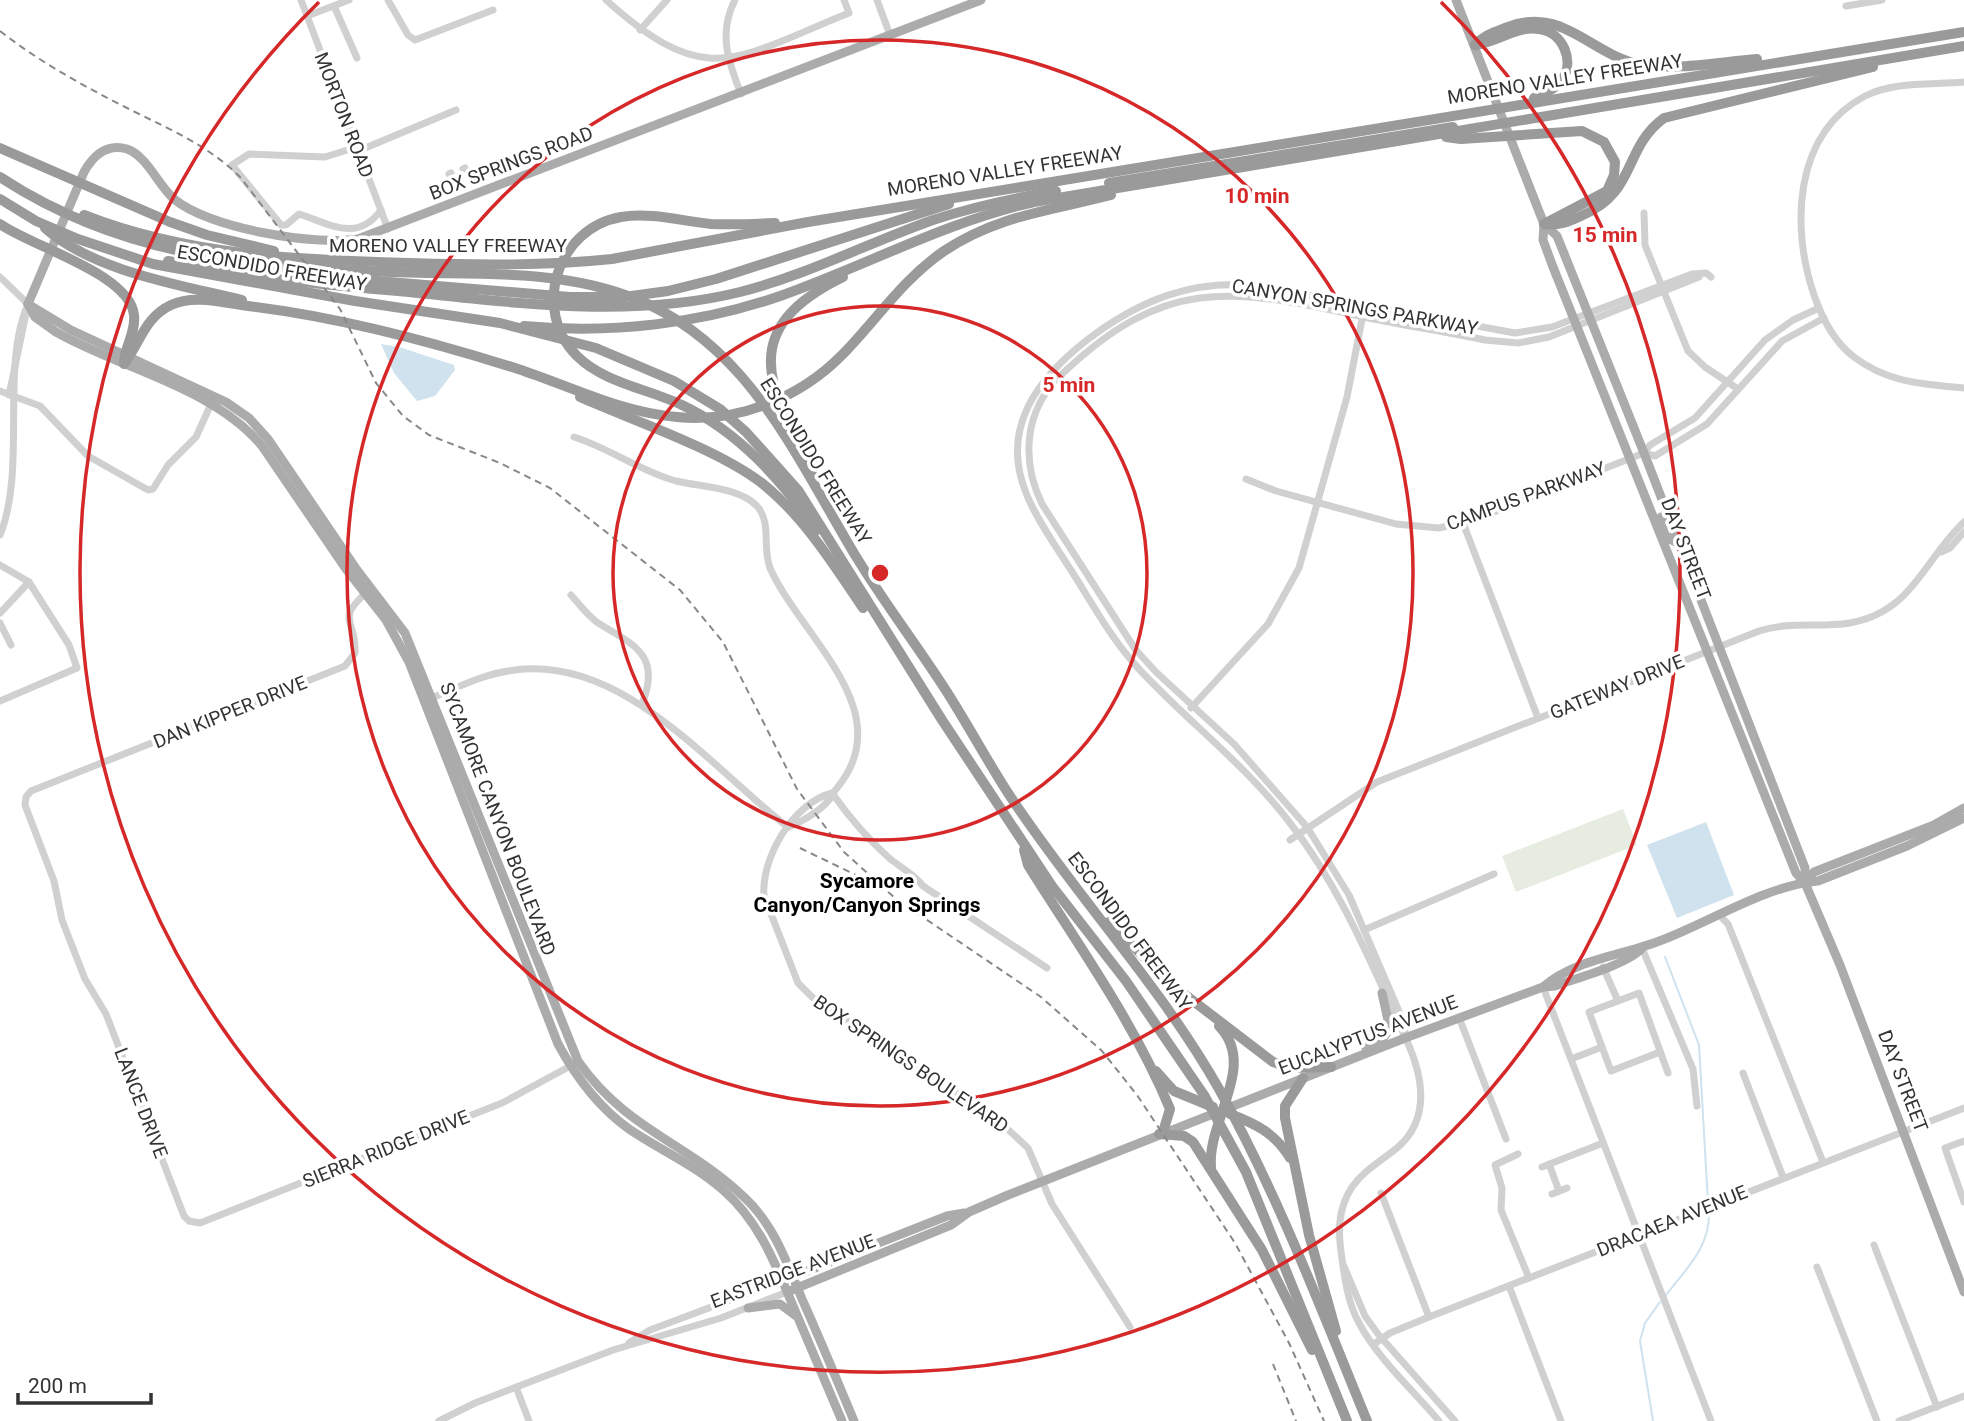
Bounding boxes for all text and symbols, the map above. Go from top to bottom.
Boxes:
street label: MORTON ROAD [310,49,378,181]
street label: MORENO VALLEY FREEWAY [1446,49,1685,109]
street label: BOX SPRINGS ROAD [426,121,596,205]
street label: MORENO VALLEY FREEWAY [886,141,1125,201]
text: 10 min [1225,184,1289,208]
text: 15 min [1573,223,1637,247]
street label: MORENO VALLEY FREEWAY [329,234,568,257]
street label: ESCONDIDO FREEWAY [175,240,369,296]
street label: CANYON SPRINGS PARKWAY [1230,274,1480,340]
street label: ESCONDIDO FREEWAY [755,373,877,549]
text: 5 min [1043,373,1095,397]
street label: CAMPUS PARKWAY [1443,456,1609,535]
street label: DAY STREET [1656,495,1716,603]
centre of rings [868,561,892,585]
street label: GATEWAY DRIVE [1547,650,1688,724]
street label: DAN KIPPER DRIVE [150,671,310,753]
street label: SYCAMORE CANYON BOULEVARD [435,679,561,959]
street label: ESCONDIDO FREEWAY [1063,847,1197,1015]
district label: Sycamore Canyon/Canyon Springs [753,869,981,917]
street label: BOX SPRINGS BOULEVARD [809,990,1013,1138]
street label: EUCALYPTUS AVENUE [1275,990,1461,1080]
street label: DAY STREET [1873,1027,1933,1135]
street label: LANCE DRIVE [109,1045,173,1162]
street label: SIERRA RIDGE DRIVE [299,1105,473,1193]
street label: DRACAEA AVENUE [1593,1180,1751,1262]
street label: EASTRIDGE AVENUE [707,1229,879,1313]
scale bar [18,1362,150,1406]
text: 200 m [28,1374,87,1398]

